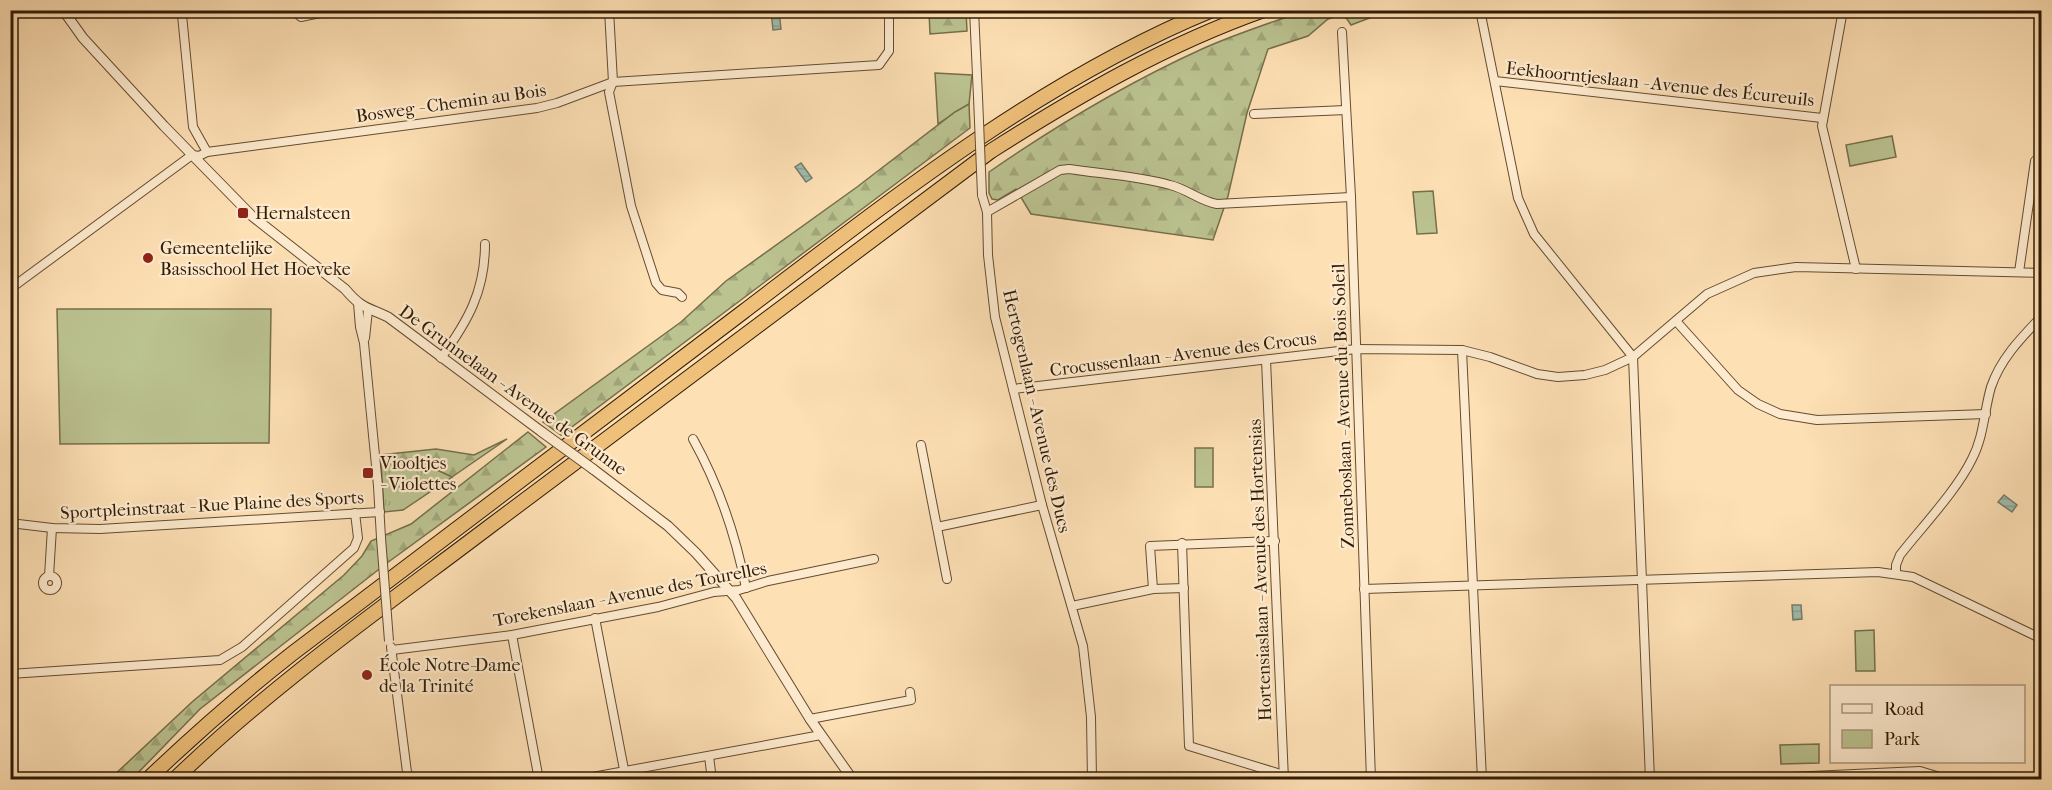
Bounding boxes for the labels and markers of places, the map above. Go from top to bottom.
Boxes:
place label: Hernalsteen [255,203,351,224]
marker: Hernalsteen [236,206,250,220]
place label: Gemeentelijke Basisschool Het Hoeveke [160,238,351,280]
marker: Gemeentelijke Basisschool Het Hoeveke [141,251,155,265]
place label: Viooltjes - Violettes [379,453,457,495]
marker: Viooltjes - Violettes [361,466,375,480]
place label: École Notre-Dame de la Trinité [379,654,520,697]
marker: École Notre-Dame de la Trinité [360,668,374,682]

